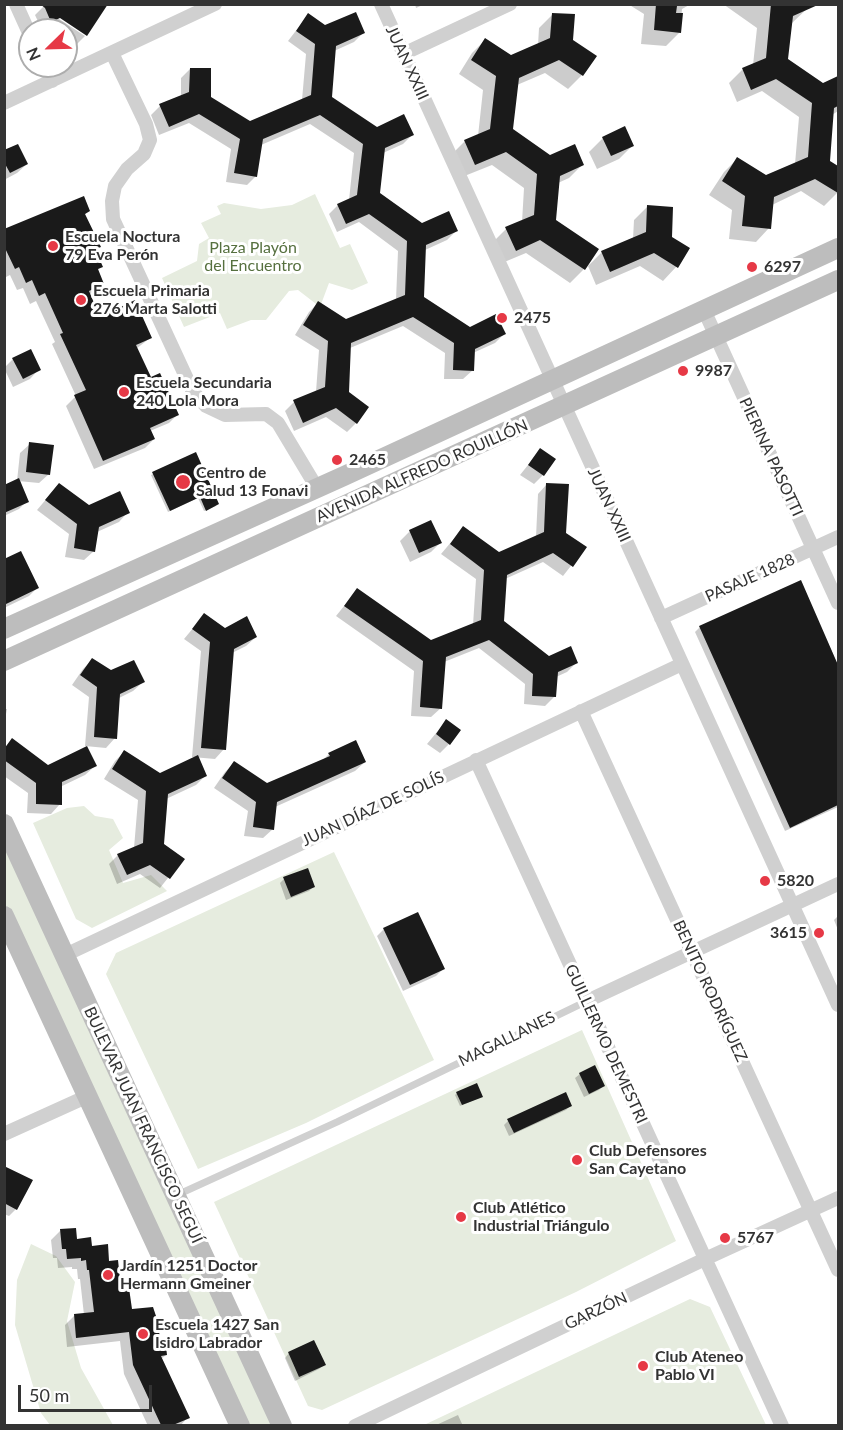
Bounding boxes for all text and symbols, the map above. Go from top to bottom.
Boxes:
north arrow [18,18,78,78]
street label: JUAN XXIII [381,23,433,103]
text: N [22,45,44,64]
place label: Escuela Noctura 79 Eva Perón [65,227,180,265]
park label: Plaza Playón del Encuentro [204,238,302,276]
marker: Escuela Noctura 79 Eva Perón [46,239,60,253]
place label: 6297 [764,257,801,277]
marker: 6297 [745,260,759,274]
place label: Escuela Primaria 276 Marta Salotti [93,281,217,319]
marker: Escuela Primaria 276 Marta Salotti [74,293,88,307]
place label: 2475 [514,308,551,328]
marker: 2475 [495,311,509,325]
place label: 9987 [695,361,732,381]
marker: 9987 [676,364,690,378]
place label: Escuela Secundaria 240 Lola Mora [136,373,272,411]
marker: Escuela Secundaria 240 Lola Mora [117,385,131,399]
street label: PIERINA PASOTTI [735,395,807,519]
street label: AVENIDA ALFREDO ROUILLÓN [313,415,531,527]
place label: 2465 [349,450,386,470]
marker: 2465 [330,453,344,467]
place label: Centro de Salud 13 Fonavi [196,463,308,501]
street label: JUAN XXIII [583,465,635,545]
marker: Centro de Salud 13 Fonavi [174,473,192,491]
street label: PASAJE 1828 [702,550,798,606]
street label: JUAN DÍAZ DE SOLÍS [299,768,447,850]
place label: 5820 [777,871,814,891]
marker: 5820 [758,874,772,888]
street label: BENITO RODRÍGUEZ [669,917,751,1065]
place label: 3615 [770,923,807,943]
marker: 3615 [812,926,826,940]
street label: GUILLERMO DEMESTRI [561,961,651,1127]
street label: BULEVAR JUAN FRANCISCO SEGUÍ [80,1004,206,1246]
street label: MAGALLANES [456,1007,558,1071]
place label: Club Defensores San Cayetano [589,1141,707,1179]
marker: Club Defensores San Cayetano [570,1153,584,1167]
place label: Club Atlético Industrial Triángulo [473,1198,610,1236]
marker: Club Atlético Industrial Triángulo [454,1210,468,1224]
place label: 5767 [737,1228,774,1248]
marker: 5767 [718,1231,732,1245]
place label: Jardín 1251 Doctor Hermann Gmeiner [120,1256,258,1294]
marker: Jardín 1251 Doctor Hermann Gmeiner [101,1268,115,1282]
street label: GARZÓN [562,1288,630,1334]
place label: Escuela 1427 San Isidro Labrador [155,1315,279,1353]
marker: Escuela 1427 San Isidro Labrador [136,1327,150,1341]
place label: Club Ateneo Pablo VI [655,1347,743,1385]
marker: Club Ateneo Pablo VI [636,1359,650,1373]
scale bar [21,1373,154,1411]
text: 50 m [29,1384,69,1406]

